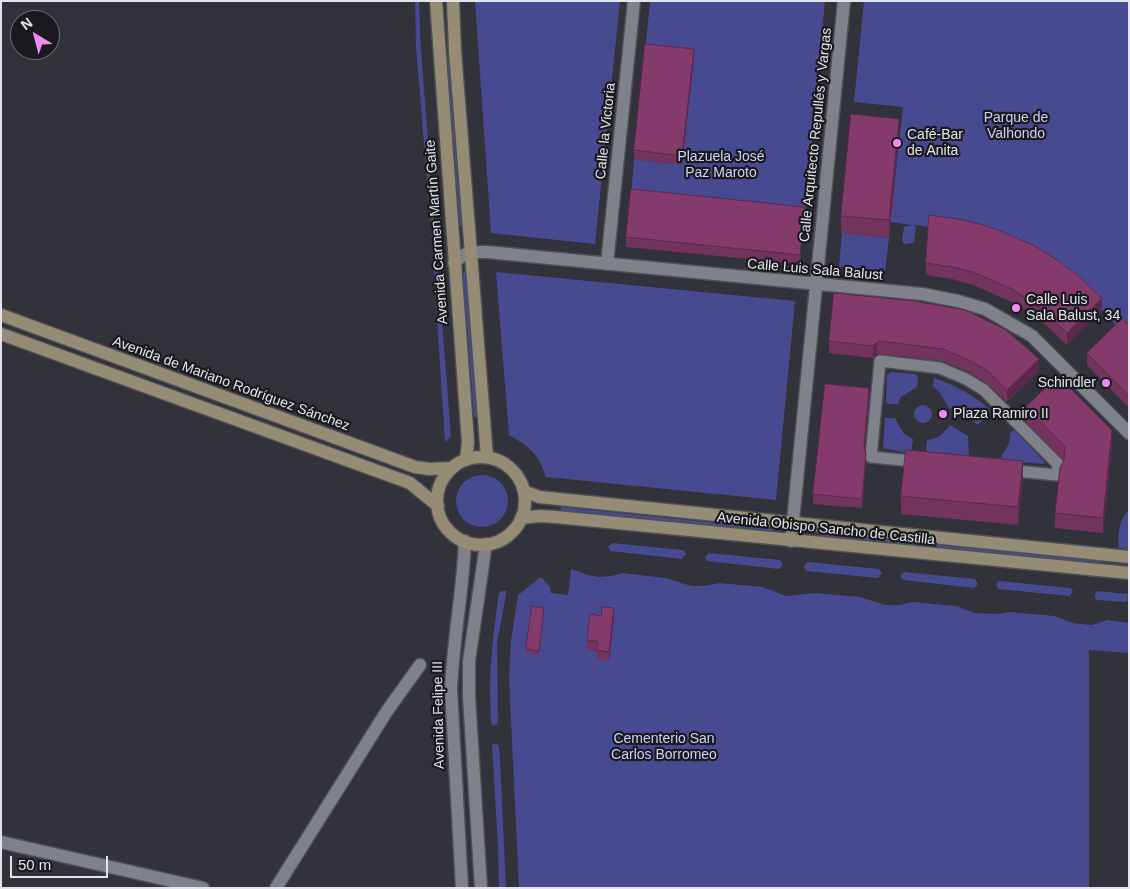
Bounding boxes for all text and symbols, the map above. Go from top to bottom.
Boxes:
north arrow [10,10,60,60]
text: N [18,14,35,33]
street label: Calle Arquitecto Repullés y Vargas [796,27,836,243]
street label: Calle la Victoria [593,82,619,180]
park label: Parque de Valhondo [984,110,1048,142]
place label: Café-Bar de Anita [907,127,963,160]
marker: Café-Bar de Anita [891,137,903,149]
street label: Avenida Carmen Martín Gaite [422,139,452,325]
park label: Plazuela José Paz Maroto [677,149,765,182]
street label: Calle Luis Sala Balust [746,256,884,284]
place label: Calle Luis Sala Balust, 34 [1026,292,1120,324]
marker: Calle Luis Sala Balust, 34 [1010,302,1022,314]
street label: Avenida de Mariano Rodríguez Sánchez [110,333,352,435]
place label: Schindler [1038,375,1096,391]
marker: Schindler [1100,377,1112,389]
place label: Plaza Ramiro II [953,406,1049,422]
marker: Plaza Ramiro II [937,408,949,420]
street label: Avenida Obispo Sancho de Castilla [716,509,936,549]
street label: Avenida Felipe III [430,661,448,769]
park label: Cementerio San Carlos Borromeo [611,731,717,764]
scale bar [12,846,110,878]
text: 50 m [18,856,51,873]

